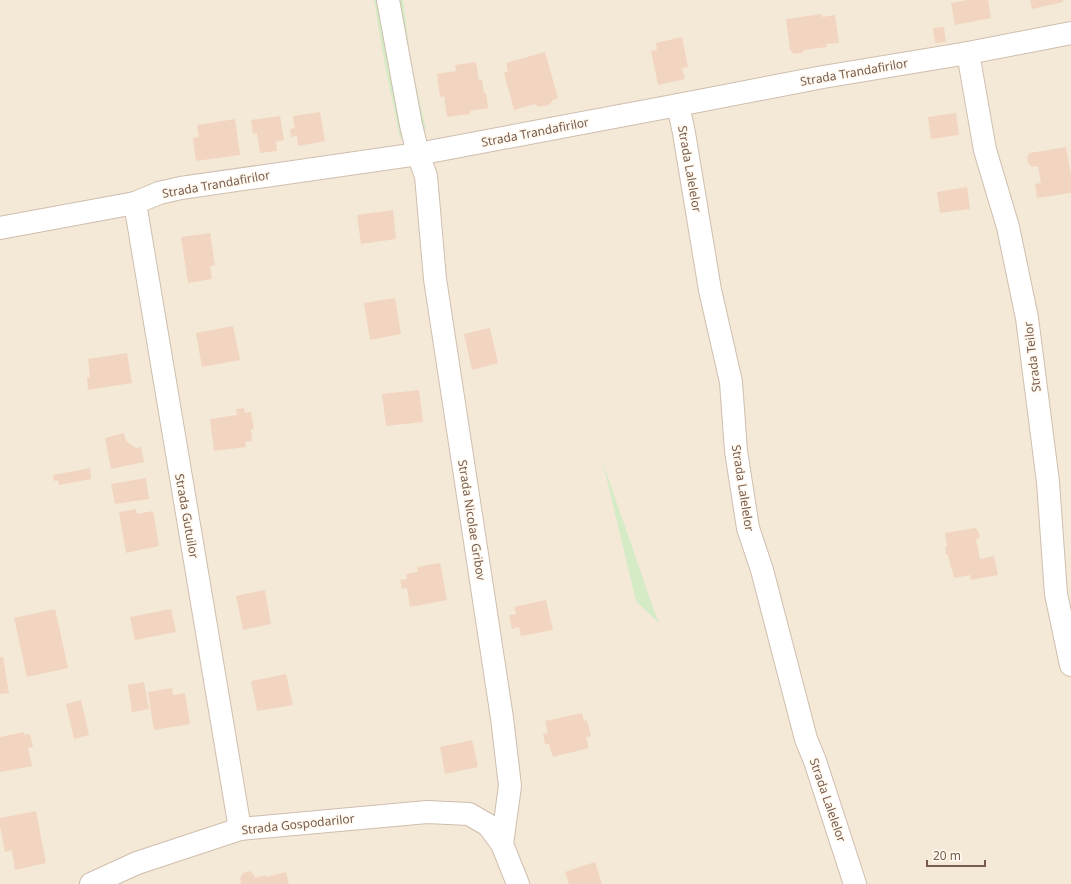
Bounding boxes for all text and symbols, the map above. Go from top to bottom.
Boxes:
street label: Strada Trandafirilor [799,54,909,90]
street label: Strada Trandafirilor [480,113,590,151]
street label: Strada Lalelelor [674,124,706,214]
street label: Strada Trandafirilor [161,166,271,202]
street label: Strada Teilor [1019,321,1045,393]
street label: Strada Lalelelor [728,443,758,533]
street label: Strada Nicolae Gribov [454,458,490,582]
street label: Strada Gutuilor [171,472,203,560]
street label: Strada Lalelelor [806,756,850,844]
street label: Strada Gospodarilor [241,810,355,838]
scale bar [927,842,985,868]
text: 20 m [933,847,961,864]

